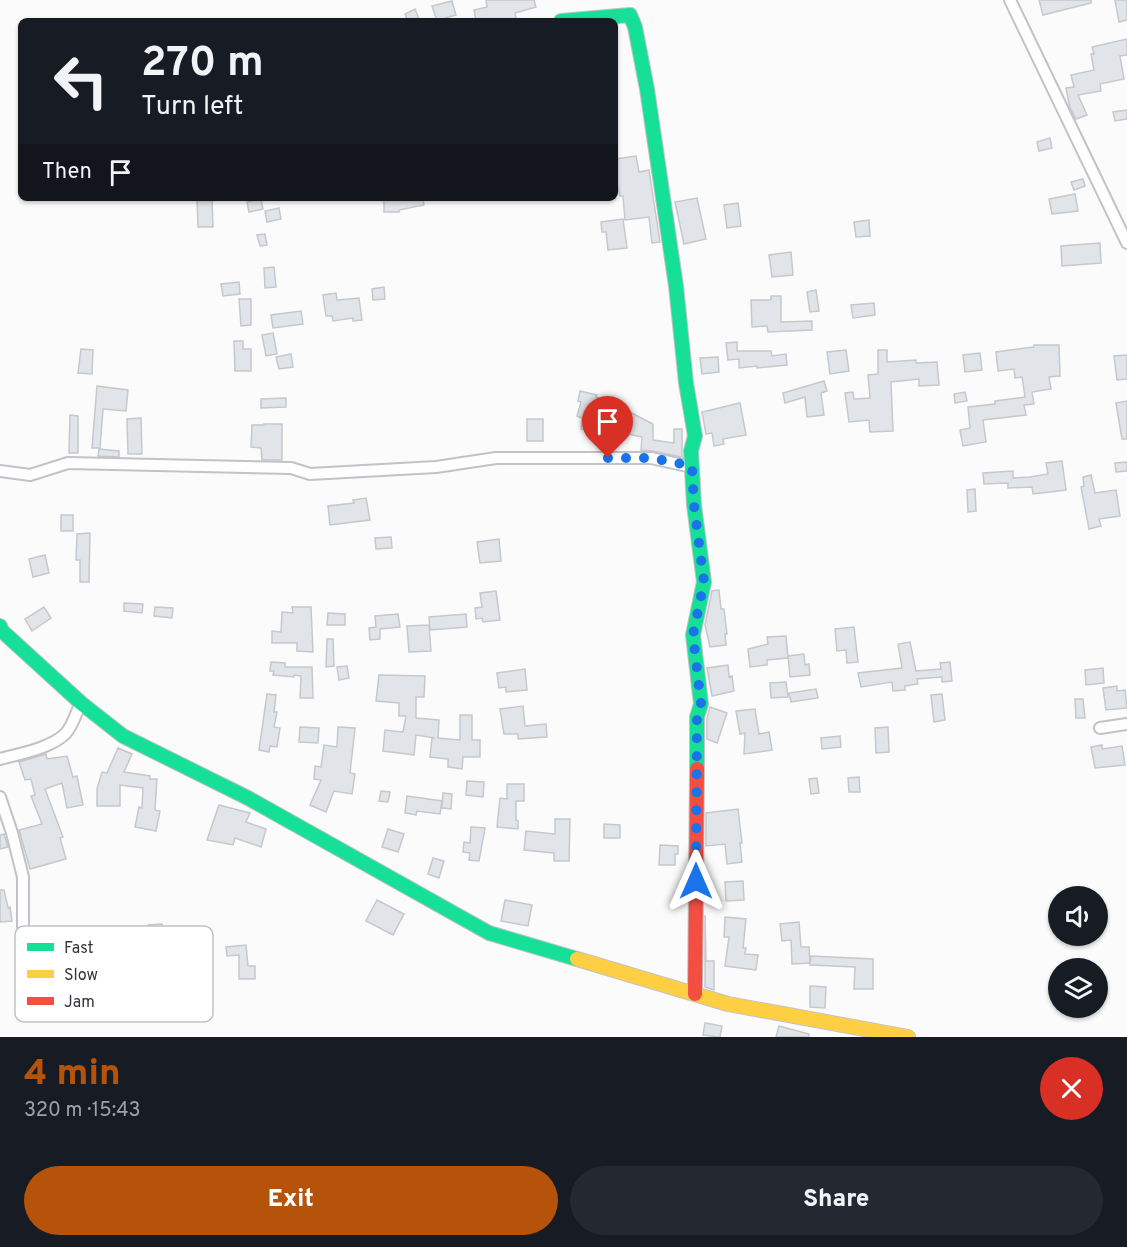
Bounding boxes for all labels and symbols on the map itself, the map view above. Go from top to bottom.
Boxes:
pin [582,396,633,458]
position arrow [664,849,728,913]
legend [15,926,213,1022]
text: Fast [64,939,94,959]
text: Slow [64,966,98,986]
text: Jam [64,993,95,1013]

